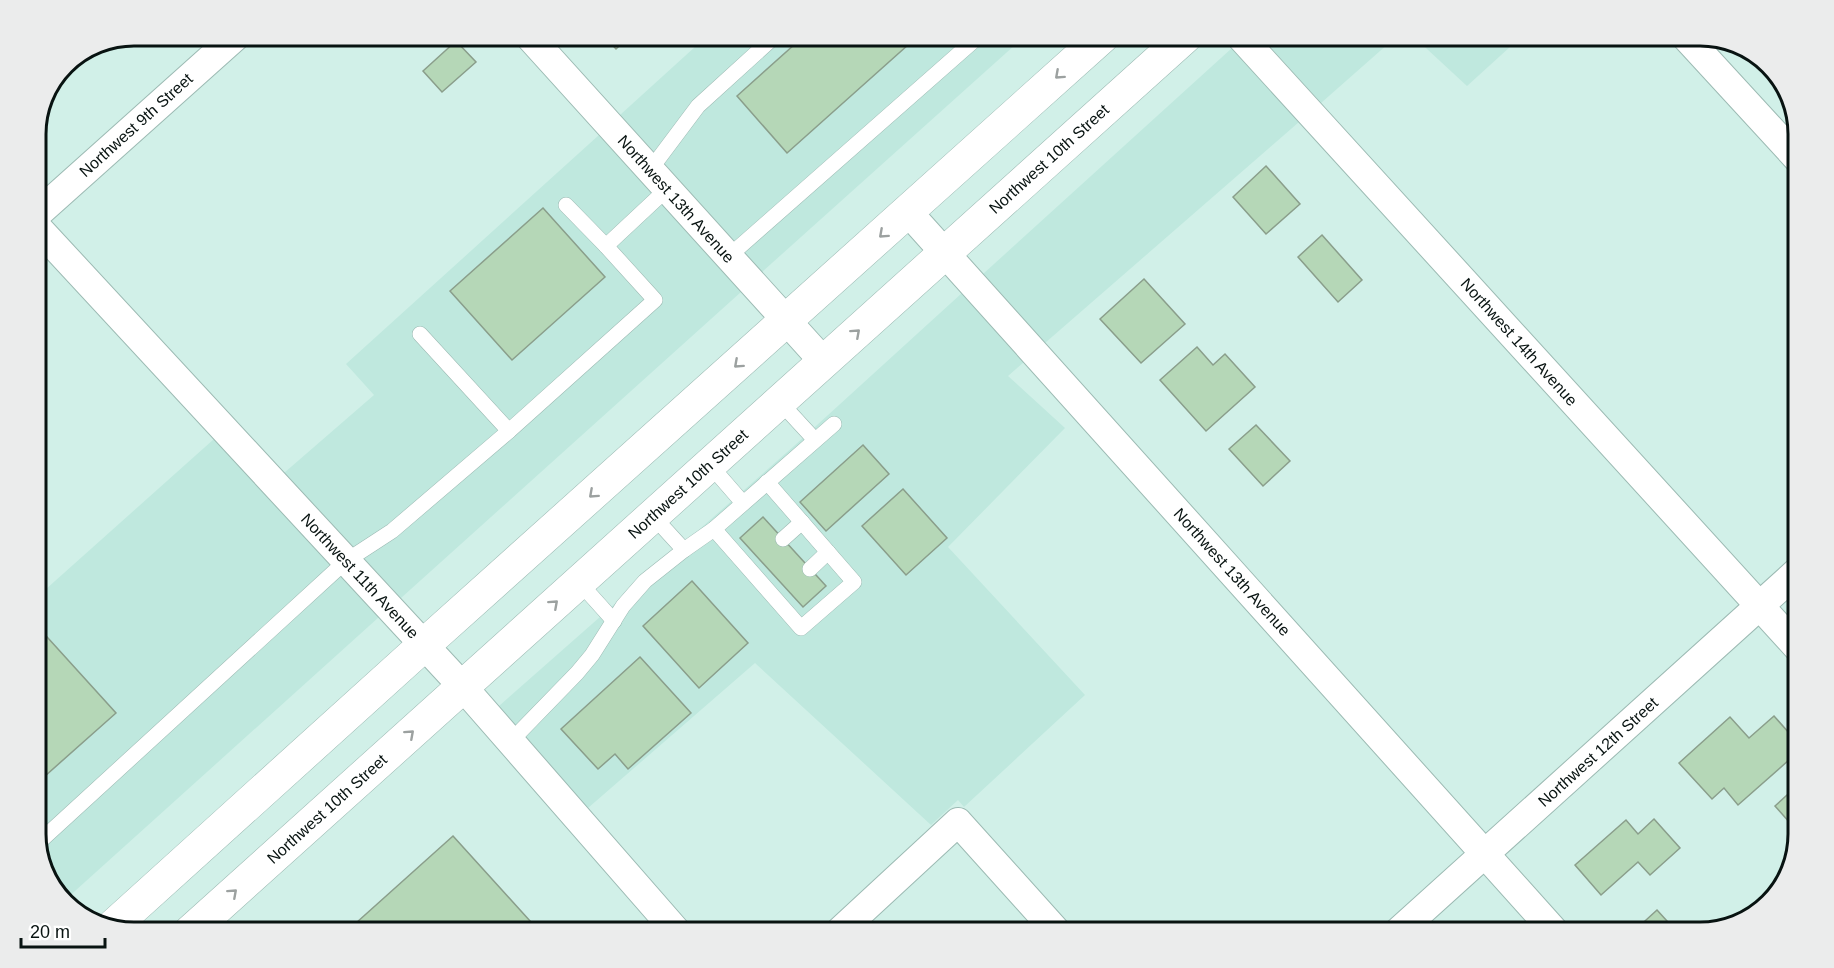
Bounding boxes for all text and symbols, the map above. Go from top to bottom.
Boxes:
one-way arrow [1056,68,1066,79]
street label: Northwest 9th Street [76,70,196,180]
street label: Northwest 10th Street [986,101,1113,217]
street label: Northwest 13th Avenue [614,132,738,266]
one-way arrow [880,227,890,238]
street label: Northwest 14th Avenue [1457,275,1581,409]
one-way arrow [849,329,860,340]
one-way arrow [734,357,745,368]
street label: Northwest 10th Street [625,426,752,542]
one-way arrow [589,487,600,498]
street label: Northwest 13th Avenue [1170,505,1294,639]
street label: Northwest 11th Avenue [298,510,422,642]
one-way arrow [548,600,558,611]
street label: Northwest 12th Street [1535,694,1662,810]
one-way arrow [403,730,413,741]
street label: Northwest 10th Street [264,751,391,867]
one-way arrow [226,889,237,900]
scale bar [21,911,105,949]
text: 20 m [30,922,70,942]

